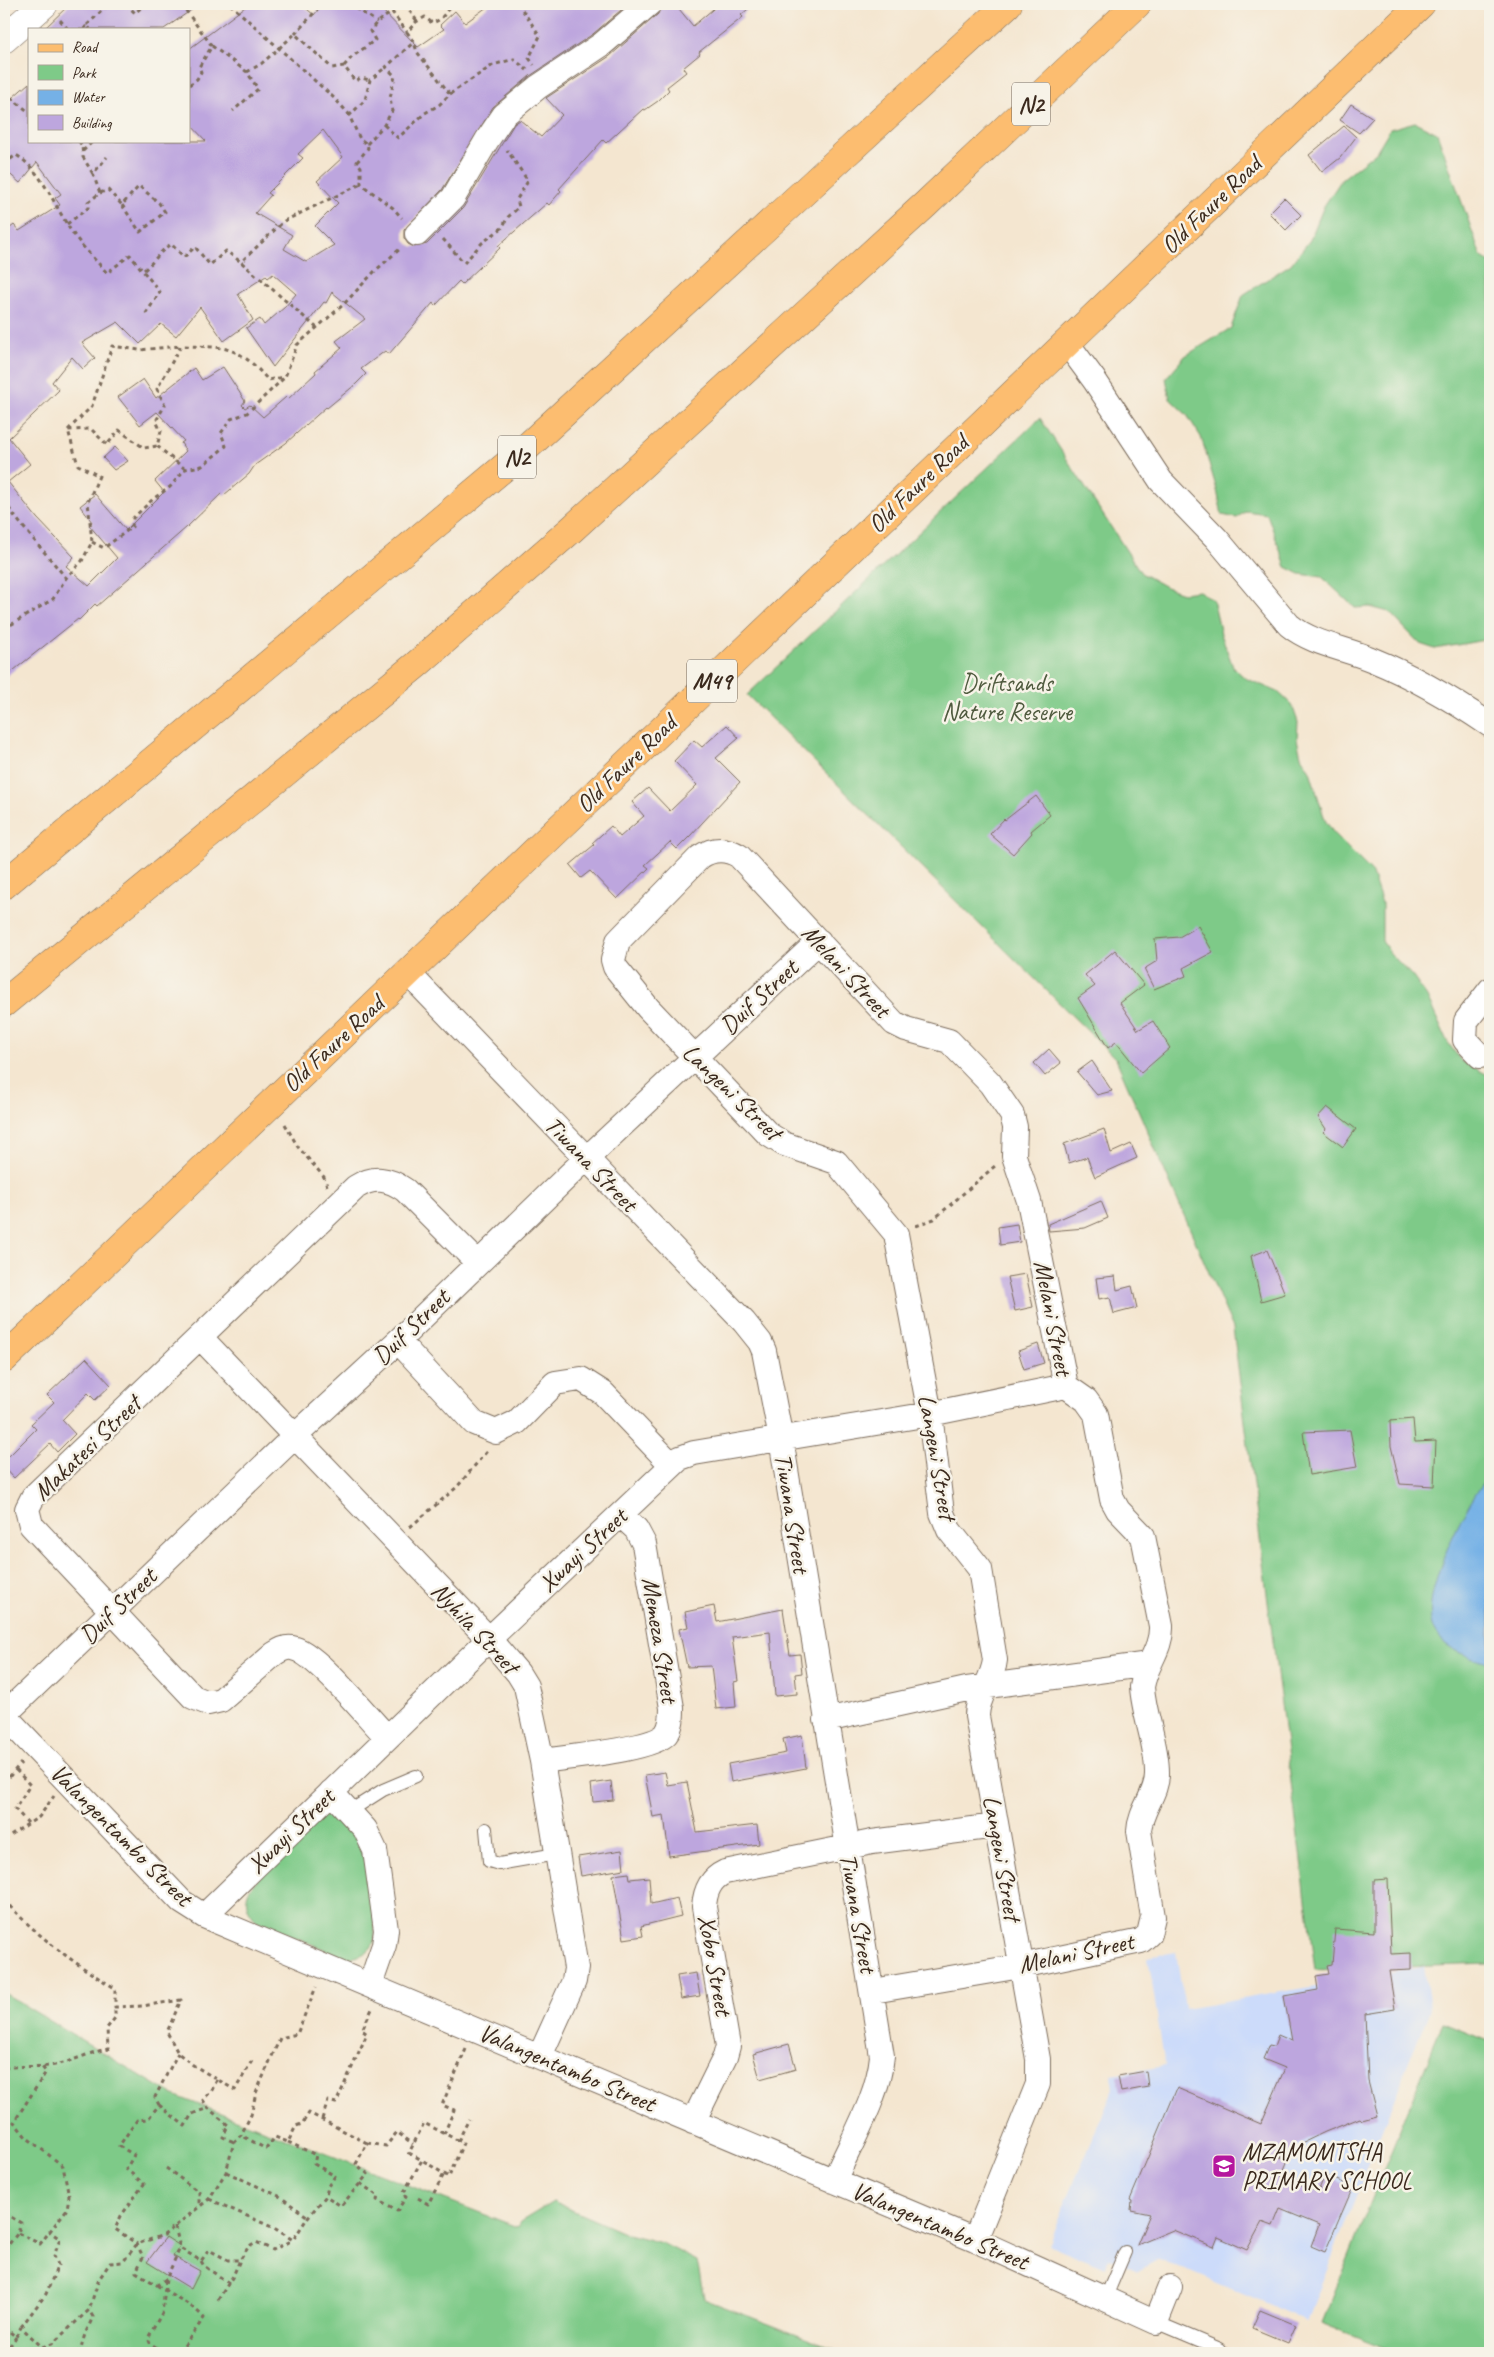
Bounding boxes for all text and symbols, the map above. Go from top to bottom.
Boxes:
legend [28,28,190,142]
text: Road [72,38,99,57]
text: Park [72,64,97,83]
road number: N2 [1012,82,1050,126]
text: Water [72,88,106,107]
text: Building [72,114,112,133]
street label: Old Faure Road [1154,146,1271,261]
street label: Old Faure Road [861,425,978,540]
road number: N2 [498,436,536,478]
road number: M49 [687,659,737,702]
park label: Driftsands Nature Reserve [942,667,1074,728]
street label: Old Faure Road [569,705,686,820]
street label: Melani Street [795,917,899,1027]
street label: Duif Street [713,951,807,1041]
street label: Old Faure Road [275,986,394,1099]
street label: Langeni Street [675,1037,791,1150]
street label: Tiwana Street [538,1110,646,1220]
street label: Melani Street [1026,1258,1080,1381]
street label: Duif Street [365,1280,458,1372]
street label: Makatesi Street [26,1386,150,1508]
street label: Langeni Street [910,1392,964,1526]
street label: Tiwana Street [767,1451,818,1578]
street label: Xwayi Street [532,1499,636,1599]
street label: Duif Street [72,1559,165,1651]
street label: Nyhila Street [424,1575,528,1684]
street label: Memeza Street [634,1575,686,1708]
street label: Valangentambo Street [43,1757,201,1915]
street label: Xwayi Street [241,1780,343,1881]
street label: Langeni Street [975,1793,1029,1927]
street label: Tiwana Street [832,1851,885,1978]
street label: Xobo Street [690,1912,740,2020]
street label: Melani Street [1016,1925,1139,1981]
street label: Valangentambo Street [474,2016,663,2121]
place label: MZAMOMTSHA PRIMARY SCHOOL [1242,2136,1412,2197]
school or university icon: MZAMOMTSHA PRIMARY SCHOOL [1211,2153,1237,2179]
street label: Valangentambo Street [847,2174,1036,2279]

